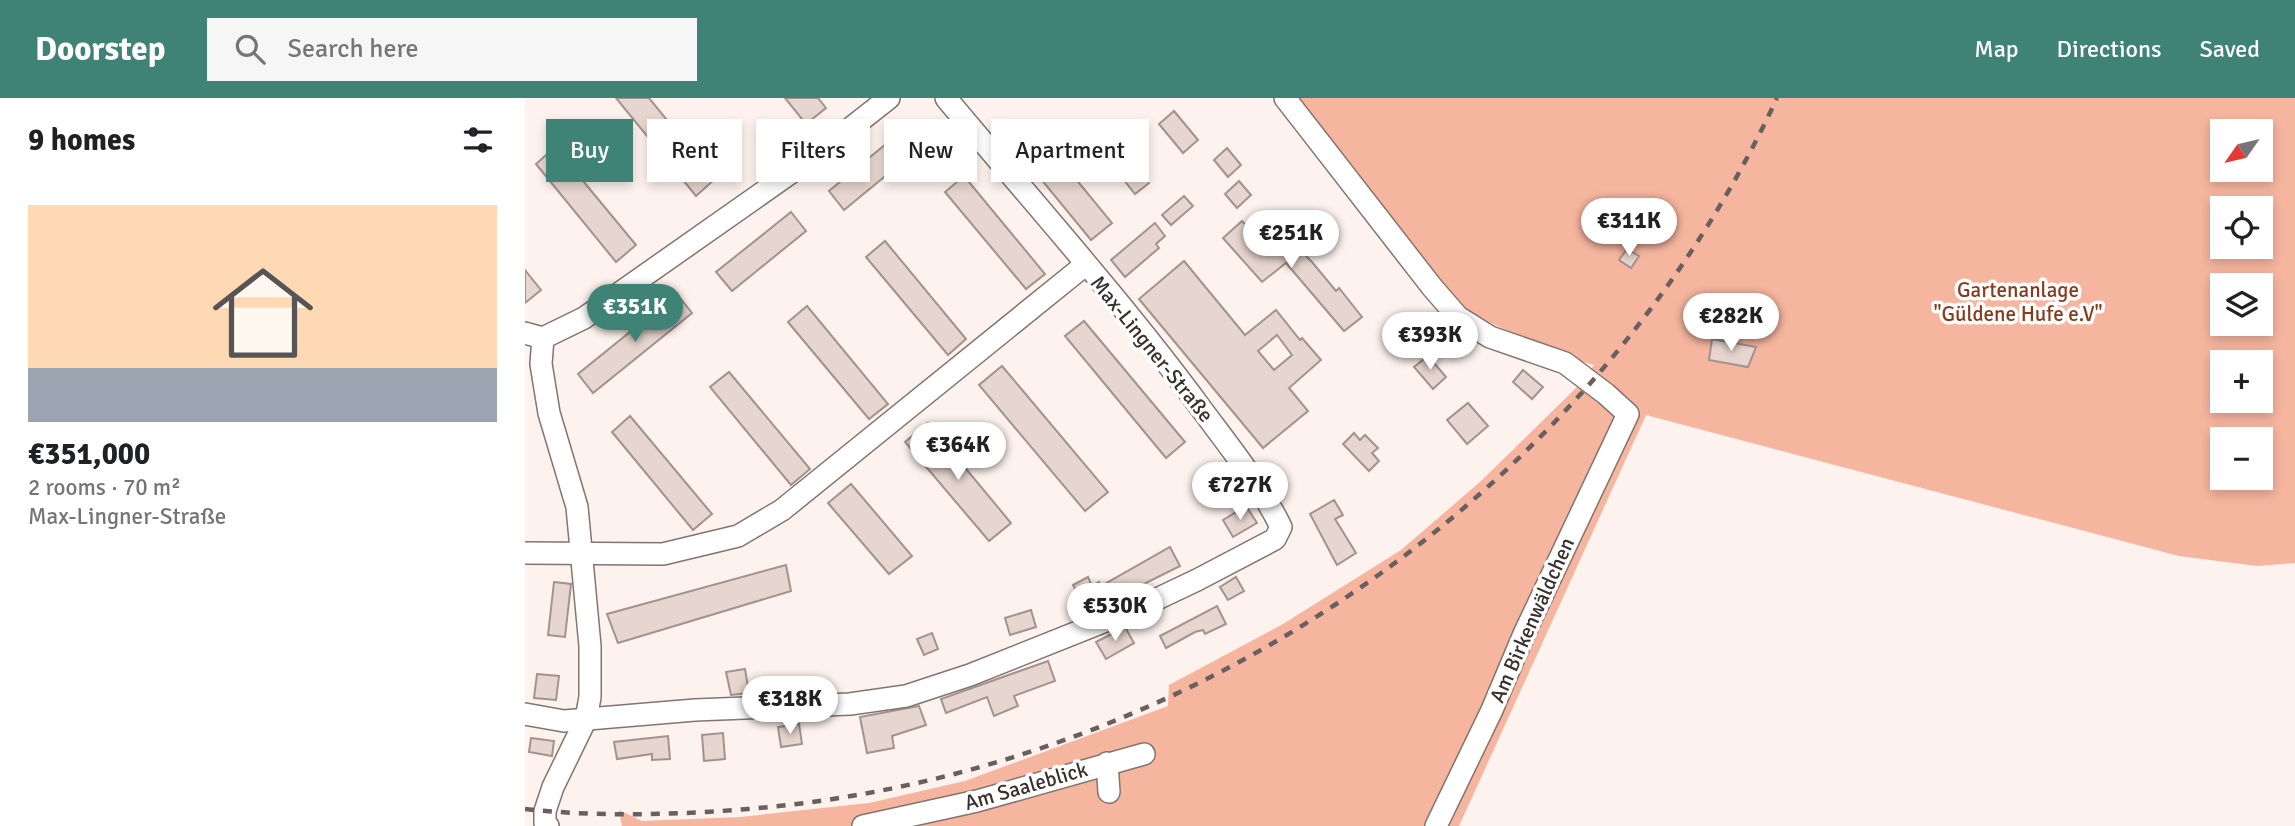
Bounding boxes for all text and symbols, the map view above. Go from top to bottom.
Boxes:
search box [207,18,697,81]
text: Doorstep [35,29,165,70]
icon: search [231,30,269,68]
text: Search here [287,33,419,65]
text: Map [1974,34,2019,64]
text: Directions [2057,34,2162,64]
text: Saved [2200,34,2260,64]
chip: Buy [546,119,633,182]
chip: Rent [647,119,742,182]
chip: Filters [756,119,870,182]
chip: New [884,119,977,182]
chip: Apartment [991,119,1149,182]
north arrow [2210,119,2273,182]
map controls [2210,119,2273,490]
icon: filters [459,121,497,159]
text: 9 homes [28,122,135,159]
button: locate [2210,196,2273,259]
pin: €311K [1580,198,1678,258]
text: €311K [1597,206,1661,235]
pin: €251K [1242,211,1340,270]
text: €251K [1259,218,1323,247]
icon: home [200,250,326,376]
street label: Max-Lingner-Straße [1085,270,1219,428]
button: layers [2210,273,2273,336]
park label: Gartenanlage "Güldene Hufe e.V" [1933,277,2103,327]
pin: €351K [586,285,684,344]
text: €351K [603,292,667,321]
pin: €282K [1682,294,1780,353]
text: €282K [1699,301,1763,330]
pin: €393K [1381,313,1479,372]
text: €393K [1398,320,1462,349]
button: + [2210,350,2273,413]
pin: €364K [909,422,1007,482]
button: − [2210,427,2273,490]
text: €364K [926,430,990,459]
text: €351,000 [28,436,150,473]
pin: €727K [1191,462,1289,522]
text: €727K [1208,470,1272,499]
text: 2 rooms · 70 m² [28,473,181,502]
text: Max-Lingner-Straße [28,502,226,531]
street label: Am Birkenwäldchen [1484,533,1580,707]
pin: €530K [1066,584,1164,643]
text: €530K [1083,591,1147,620]
pin: €318K [741,676,839,736]
text: €318K [758,684,822,713]
street label: Am Saaleblick [961,756,1091,816]

